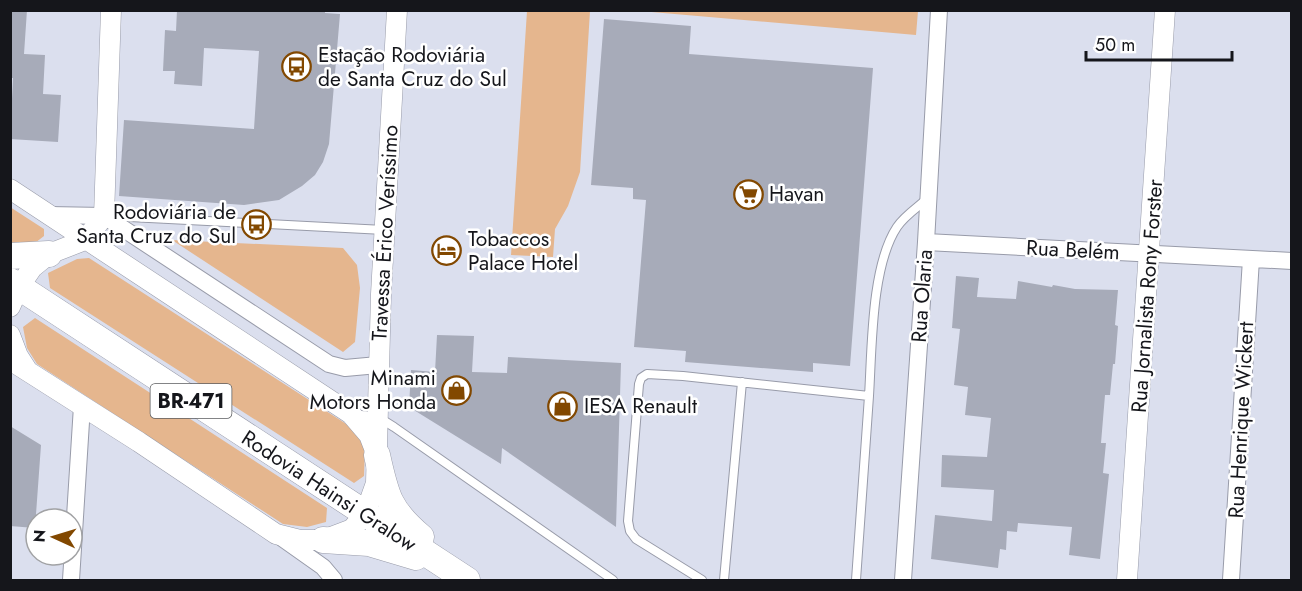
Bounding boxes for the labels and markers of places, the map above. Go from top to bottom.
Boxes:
place label: Estação Rodoviária de Santa Cruz do Sul [318,40,507,94]
bus stop icon: Estação Rodoviária de Santa Cruz do Sul [281,51,313,83]
supermarket icon: Havan [732,178,764,210]
place label: Havan [769,179,824,209]
place label: Rodoviária de Santa Cruz do Sul [76,197,236,251]
bus stop icon: Rodoviária de Santa Cruz do Sul [241,208,273,240]
place label: Tobaccos Palace Hotel [468,224,578,278]
hotel icon: Tobaccos Palace Hotel [431,235,463,267]
place label: Minami Motors Honda [309,363,436,417]
shop icon: Minami Motors Honda [441,374,473,406]
shop icon: IESA Renault [547,390,579,422]
place label: IESA Renault [584,391,697,421]

